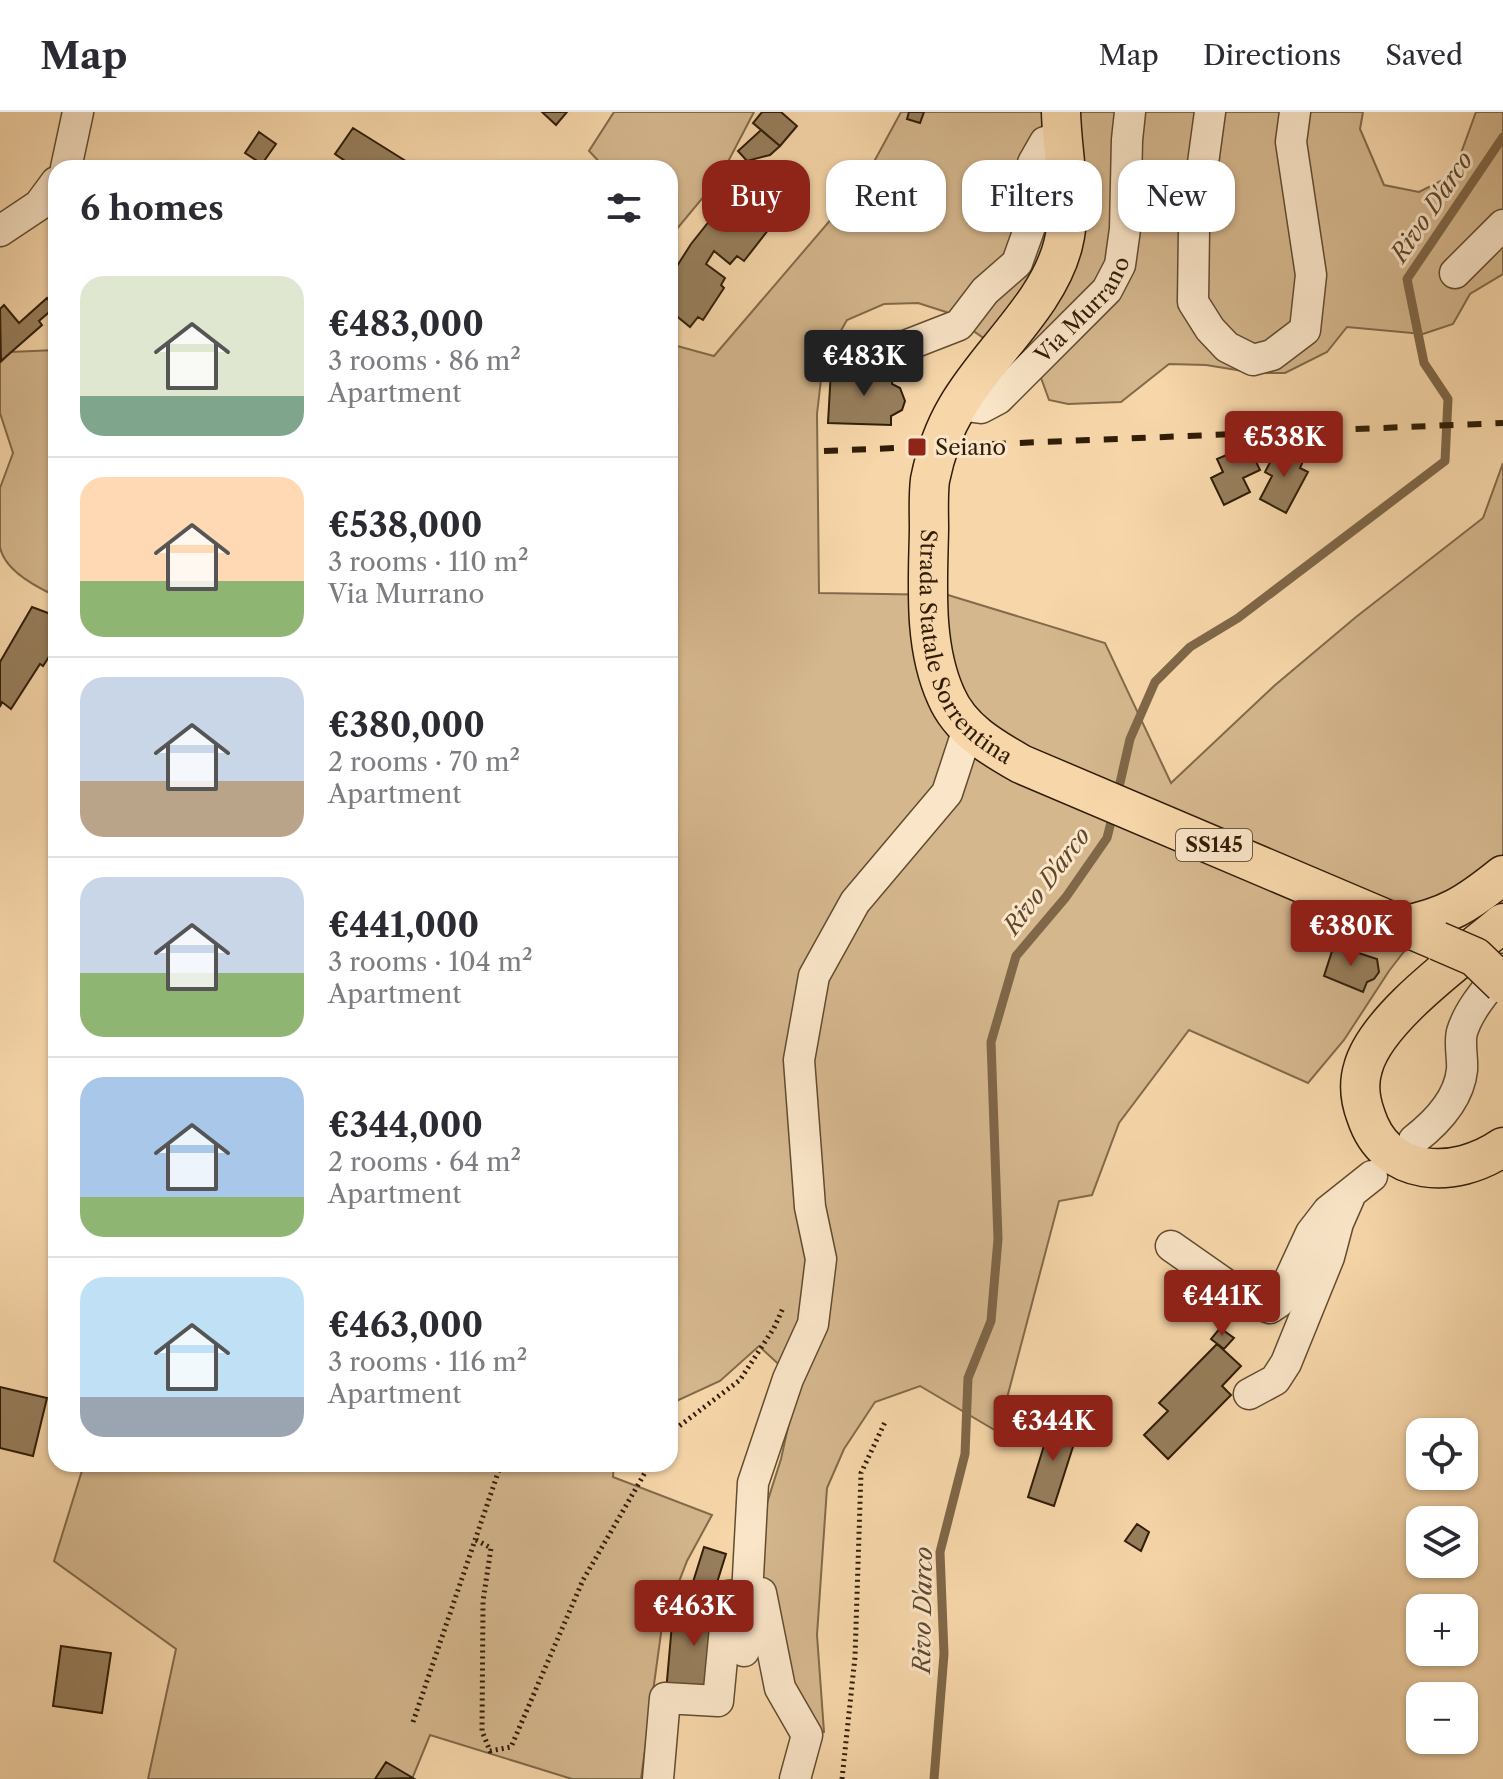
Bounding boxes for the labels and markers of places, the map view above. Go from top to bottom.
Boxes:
pin: €483K [808,330,920,398]
pin: €538K [1228,411,1340,479]
place label: Seiano [935,434,1006,461]
marker: Seiano [906,436,928,458]
pin: €380K [1295,900,1407,968]
pin: €441K [1166,1270,1278,1338]
pin: €344K [997,1395,1109,1463]
pin: €463K [638,1580,750,1648]

